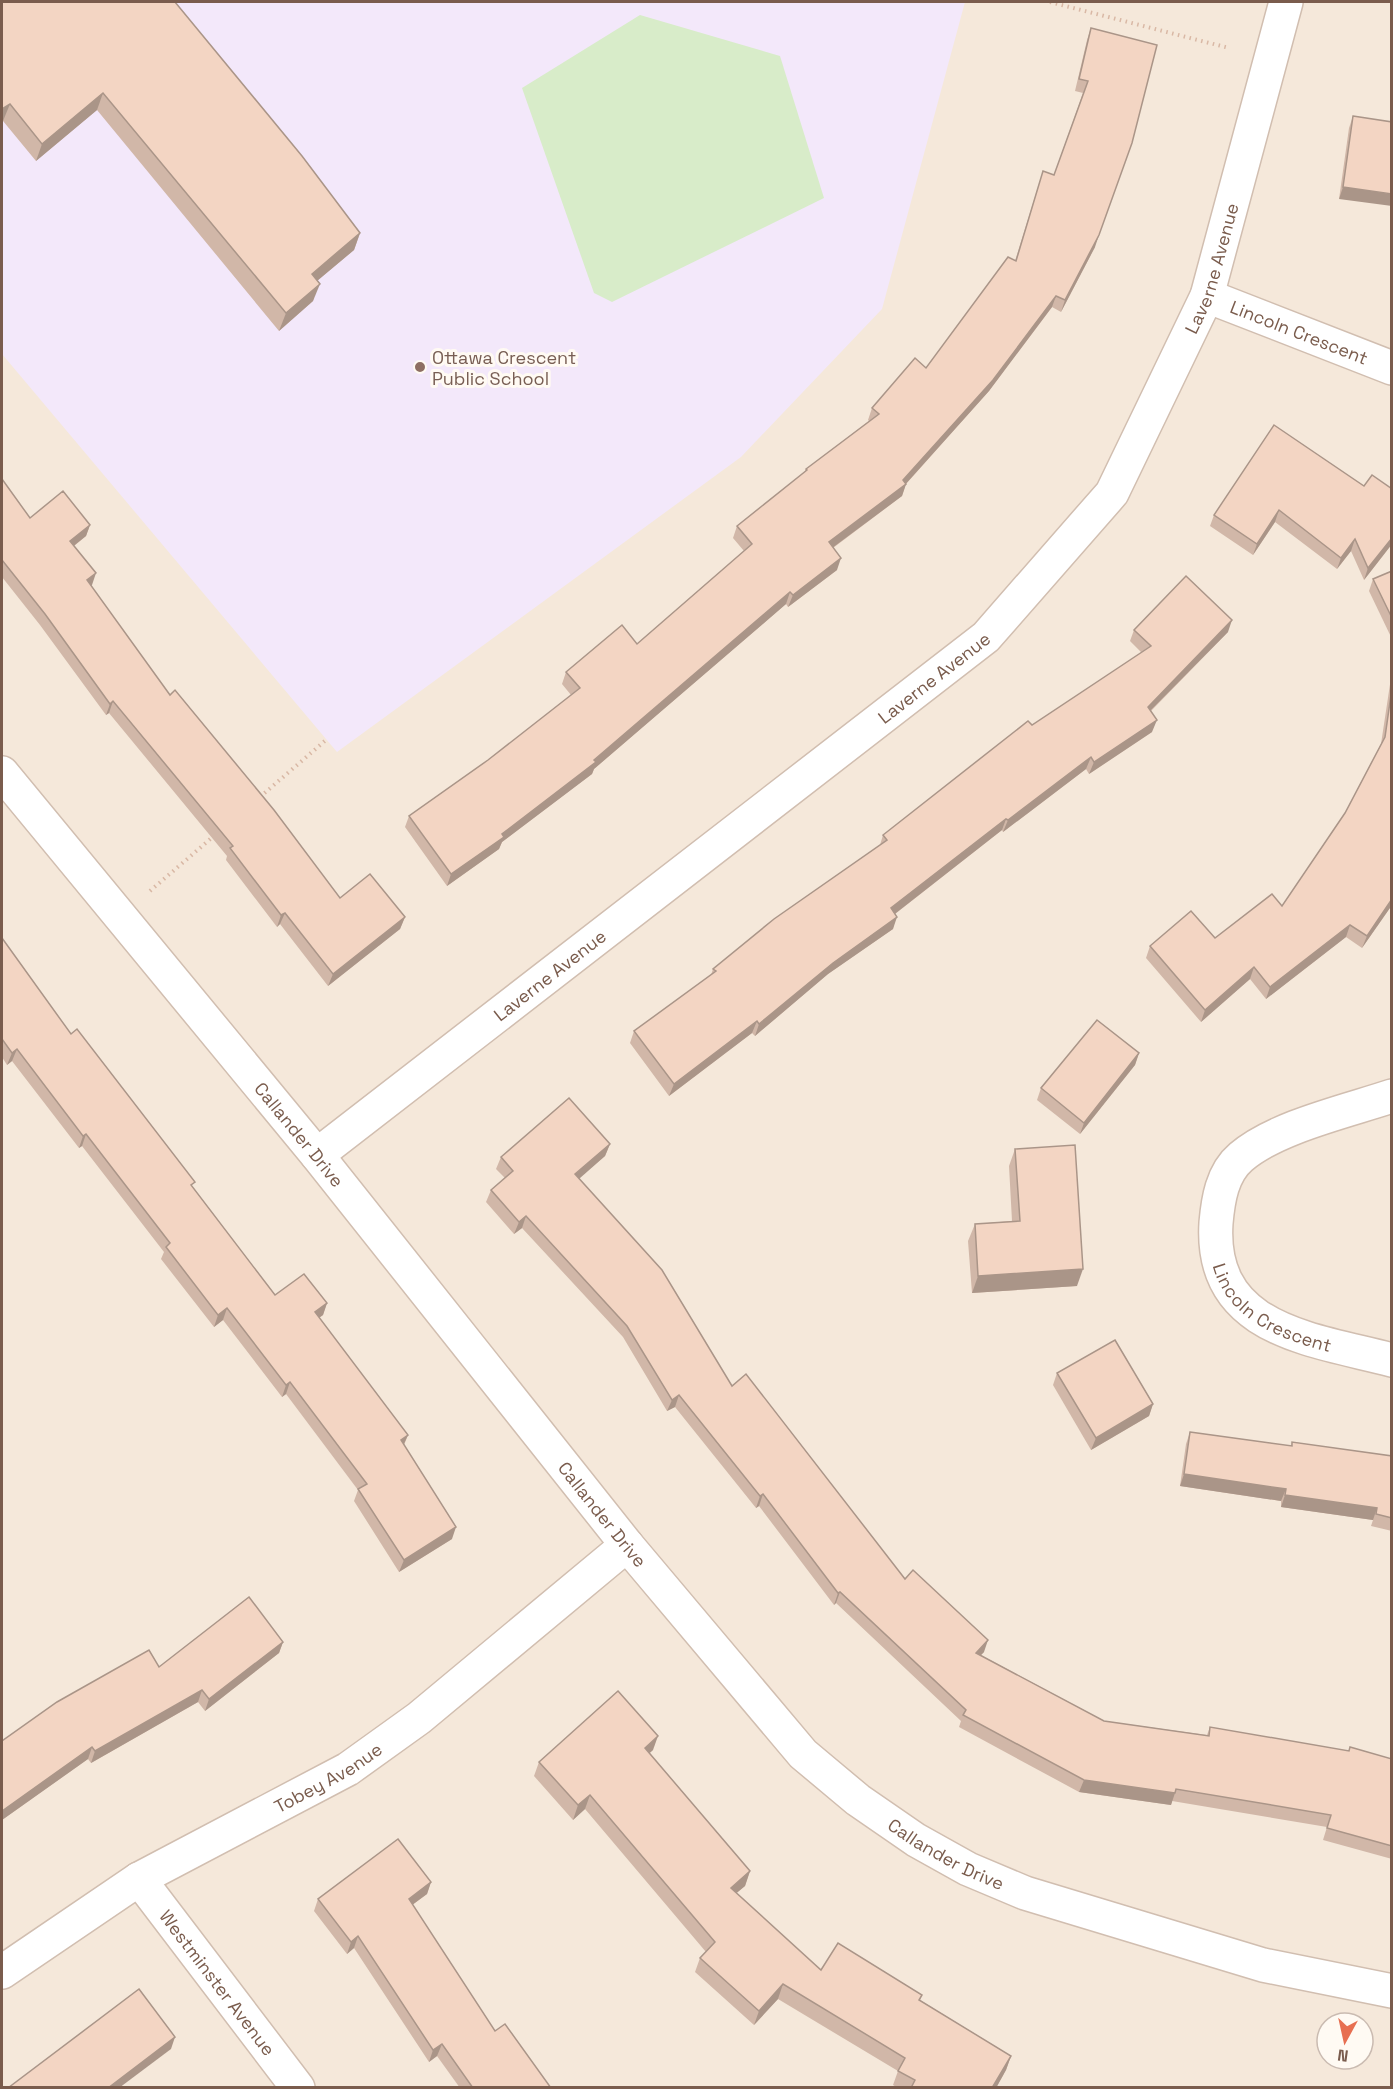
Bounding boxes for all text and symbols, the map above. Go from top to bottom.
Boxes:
street label: Laverne Avenue [1179,200,1243,337]
street label: Lincoln Crescent [1227,295,1371,369]
place label: Ottawa Crescent Public School [432,346,576,390]
marker: Ottawa Crescent Public School [413,360,427,374]
street label: Laverne Avenue [873,627,995,728]
street label: Laverne Avenue [489,924,610,1026]
street label: Callander Drive [250,1077,349,1191]
street label: Lincoln Crescent [1208,1260,1334,1356]
street label: Callander Drive [553,1457,652,1572]
street label: Tobey Avenue [270,1737,386,1818]
street label: Callander Drive [884,1813,1008,1894]
street label: Westminster Avenue [155,1905,281,2060]
north arrow [1315,2011,1375,2071]
text: N [1336,2044,1350,2067]

